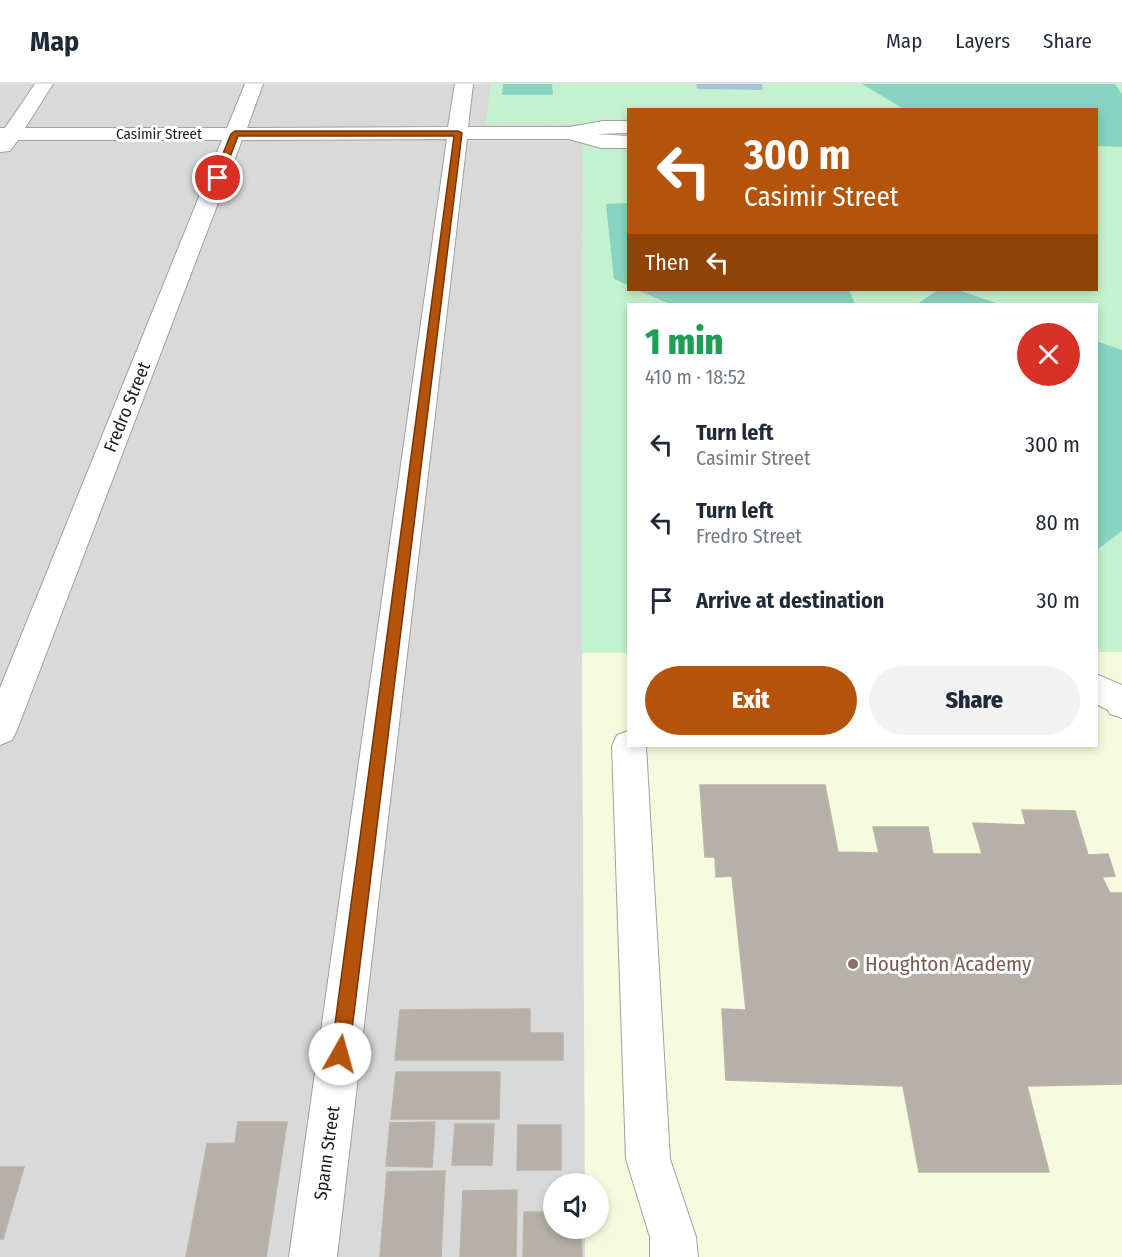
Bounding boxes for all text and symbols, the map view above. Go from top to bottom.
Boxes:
text: Map [30,25,79,58]
text: Map [886,28,922,54]
text: Layers [955,28,1010,54]
text: Share [1043,28,1092,54]
street label: Casimir Street [116,125,202,143]
text: 300 m [744,130,851,180]
icon: left [645,132,723,210]
pin [192,152,243,203]
icon: arrive [201,161,234,194]
text: Casimir Street [744,181,899,213]
icon: left [701,246,734,279]
text: Then [645,249,689,276]
text: 1 min [645,320,723,364]
button: close [1017,323,1080,386]
street label: Fredro Street [99,359,155,455]
text: 410 m · 18:52 [645,365,745,389]
text: Turn left [696,419,774,446]
icon: left [645,428,678,461]
text: 300 m [1025,431,1080,458]
text: Casimir Street [696,446,810,470]
text: Turn left [696,497,774,524]
icon: left [645,506,678,539]
text: 80 m [1035,509,1080,536]
text: Fredro Street [696,524,802,548]
icon: arrive [645,584,678,617]
text: Arrive at destination [696,587,884,614]
text: 30 m [1037,587,1080,614]
button: Exit [645,666,857,735]
button: Share [869,666,1080,735]
place label: Houghton Academy [865,951,1032,977]
marker: Houghton Academy [846,957,860,971]
position arrow [308,1022,372,1086]
street label: Spann Street [310,1105,344,1201]
map controls [543,1173,609,1239]
button: sound [543,1173,609,1239]

